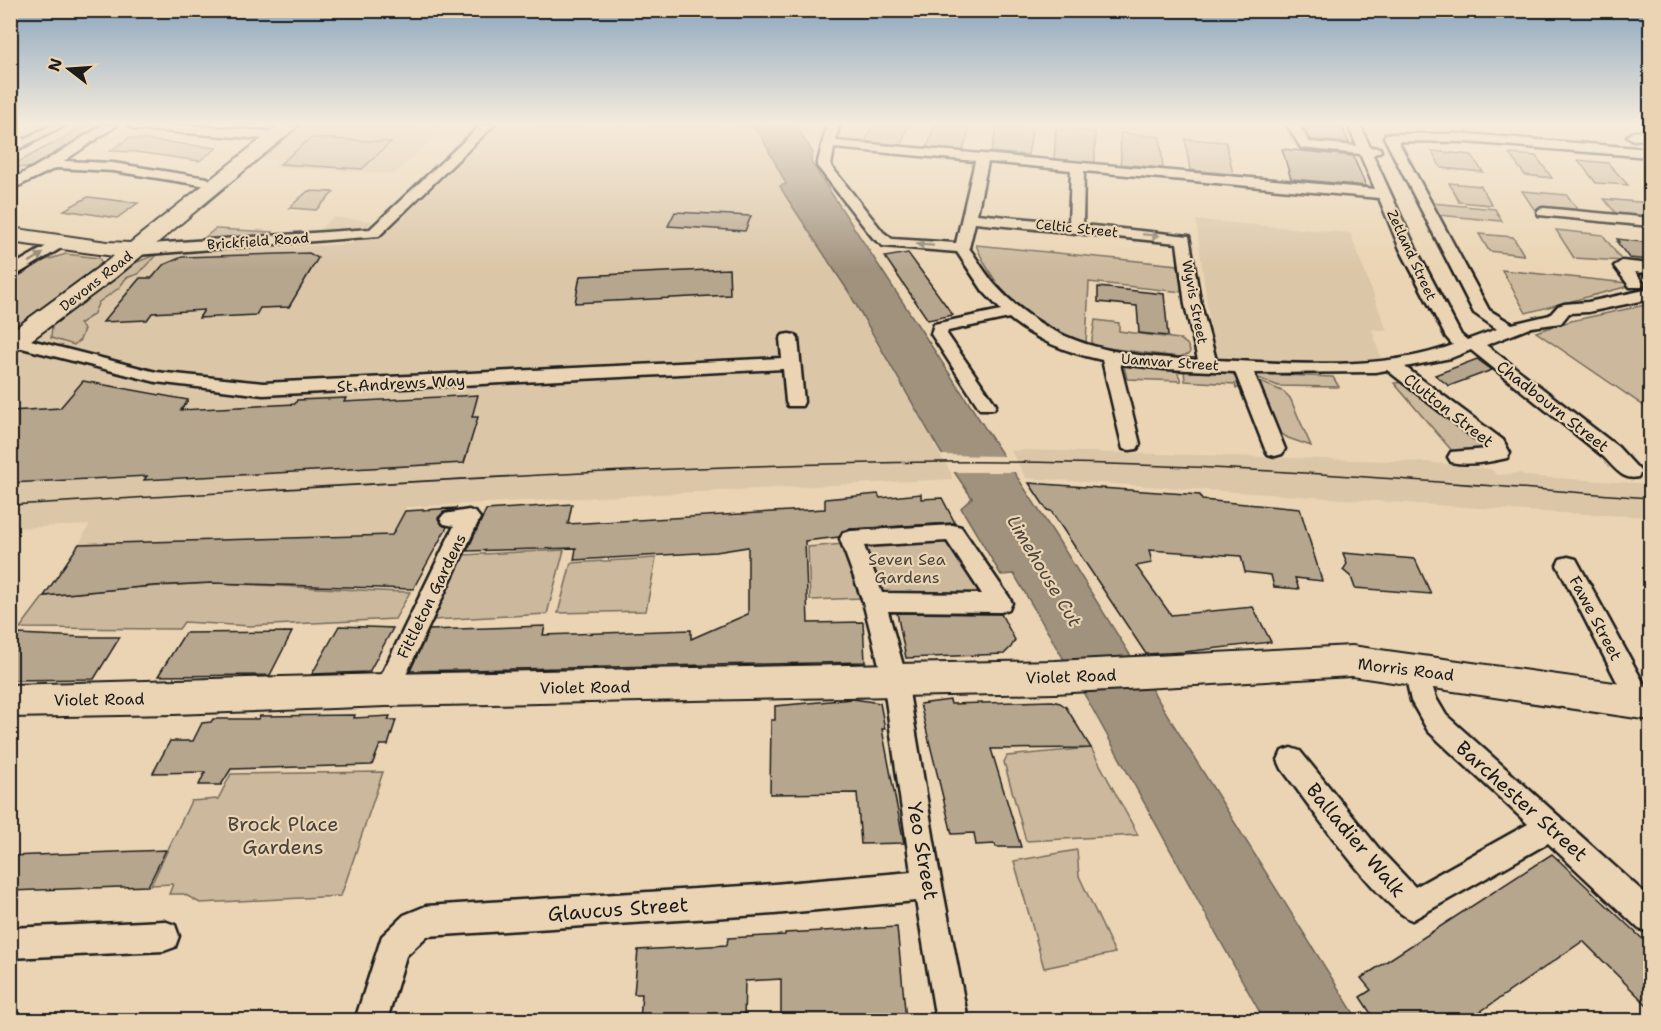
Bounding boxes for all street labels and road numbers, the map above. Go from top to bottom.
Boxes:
street label: Zetland Street [1383,207,1441,303]
street label: Celtic Street [1035,215,1119,241]
street label: Brickfield Road [206,228,310,254]
street label: Devons Road [56,247,136,315]
street label: Wyvis Street [1178,259,1212,345]
street label: Uamvar Street [1120,350,1220,374]
street label: Chadbourn Street [1492,356,1613,457]
street label: Clutton Street [1399,369,1498,452]
street label: St Andrews Way [336,370,466,397]
street label: Fittleton Gardens [392,530,471,662]
street label: Fawe Street [1564,572,1627,664]
street label: Morris Road [1357,653,1455,686]
street label: Violet Road [1025,664,1117,689]
street label: Violet Road [539,676,631,699]
street label: Violet Road [53,688,145,711]
street label: Barchester Street [1451,735,1593,867]
street label: Balladier Walk [1301,777,1411,903]
street label: Yeo Street [902,800,944,902]
street label: Glaucus Street [547,891,689,927]

